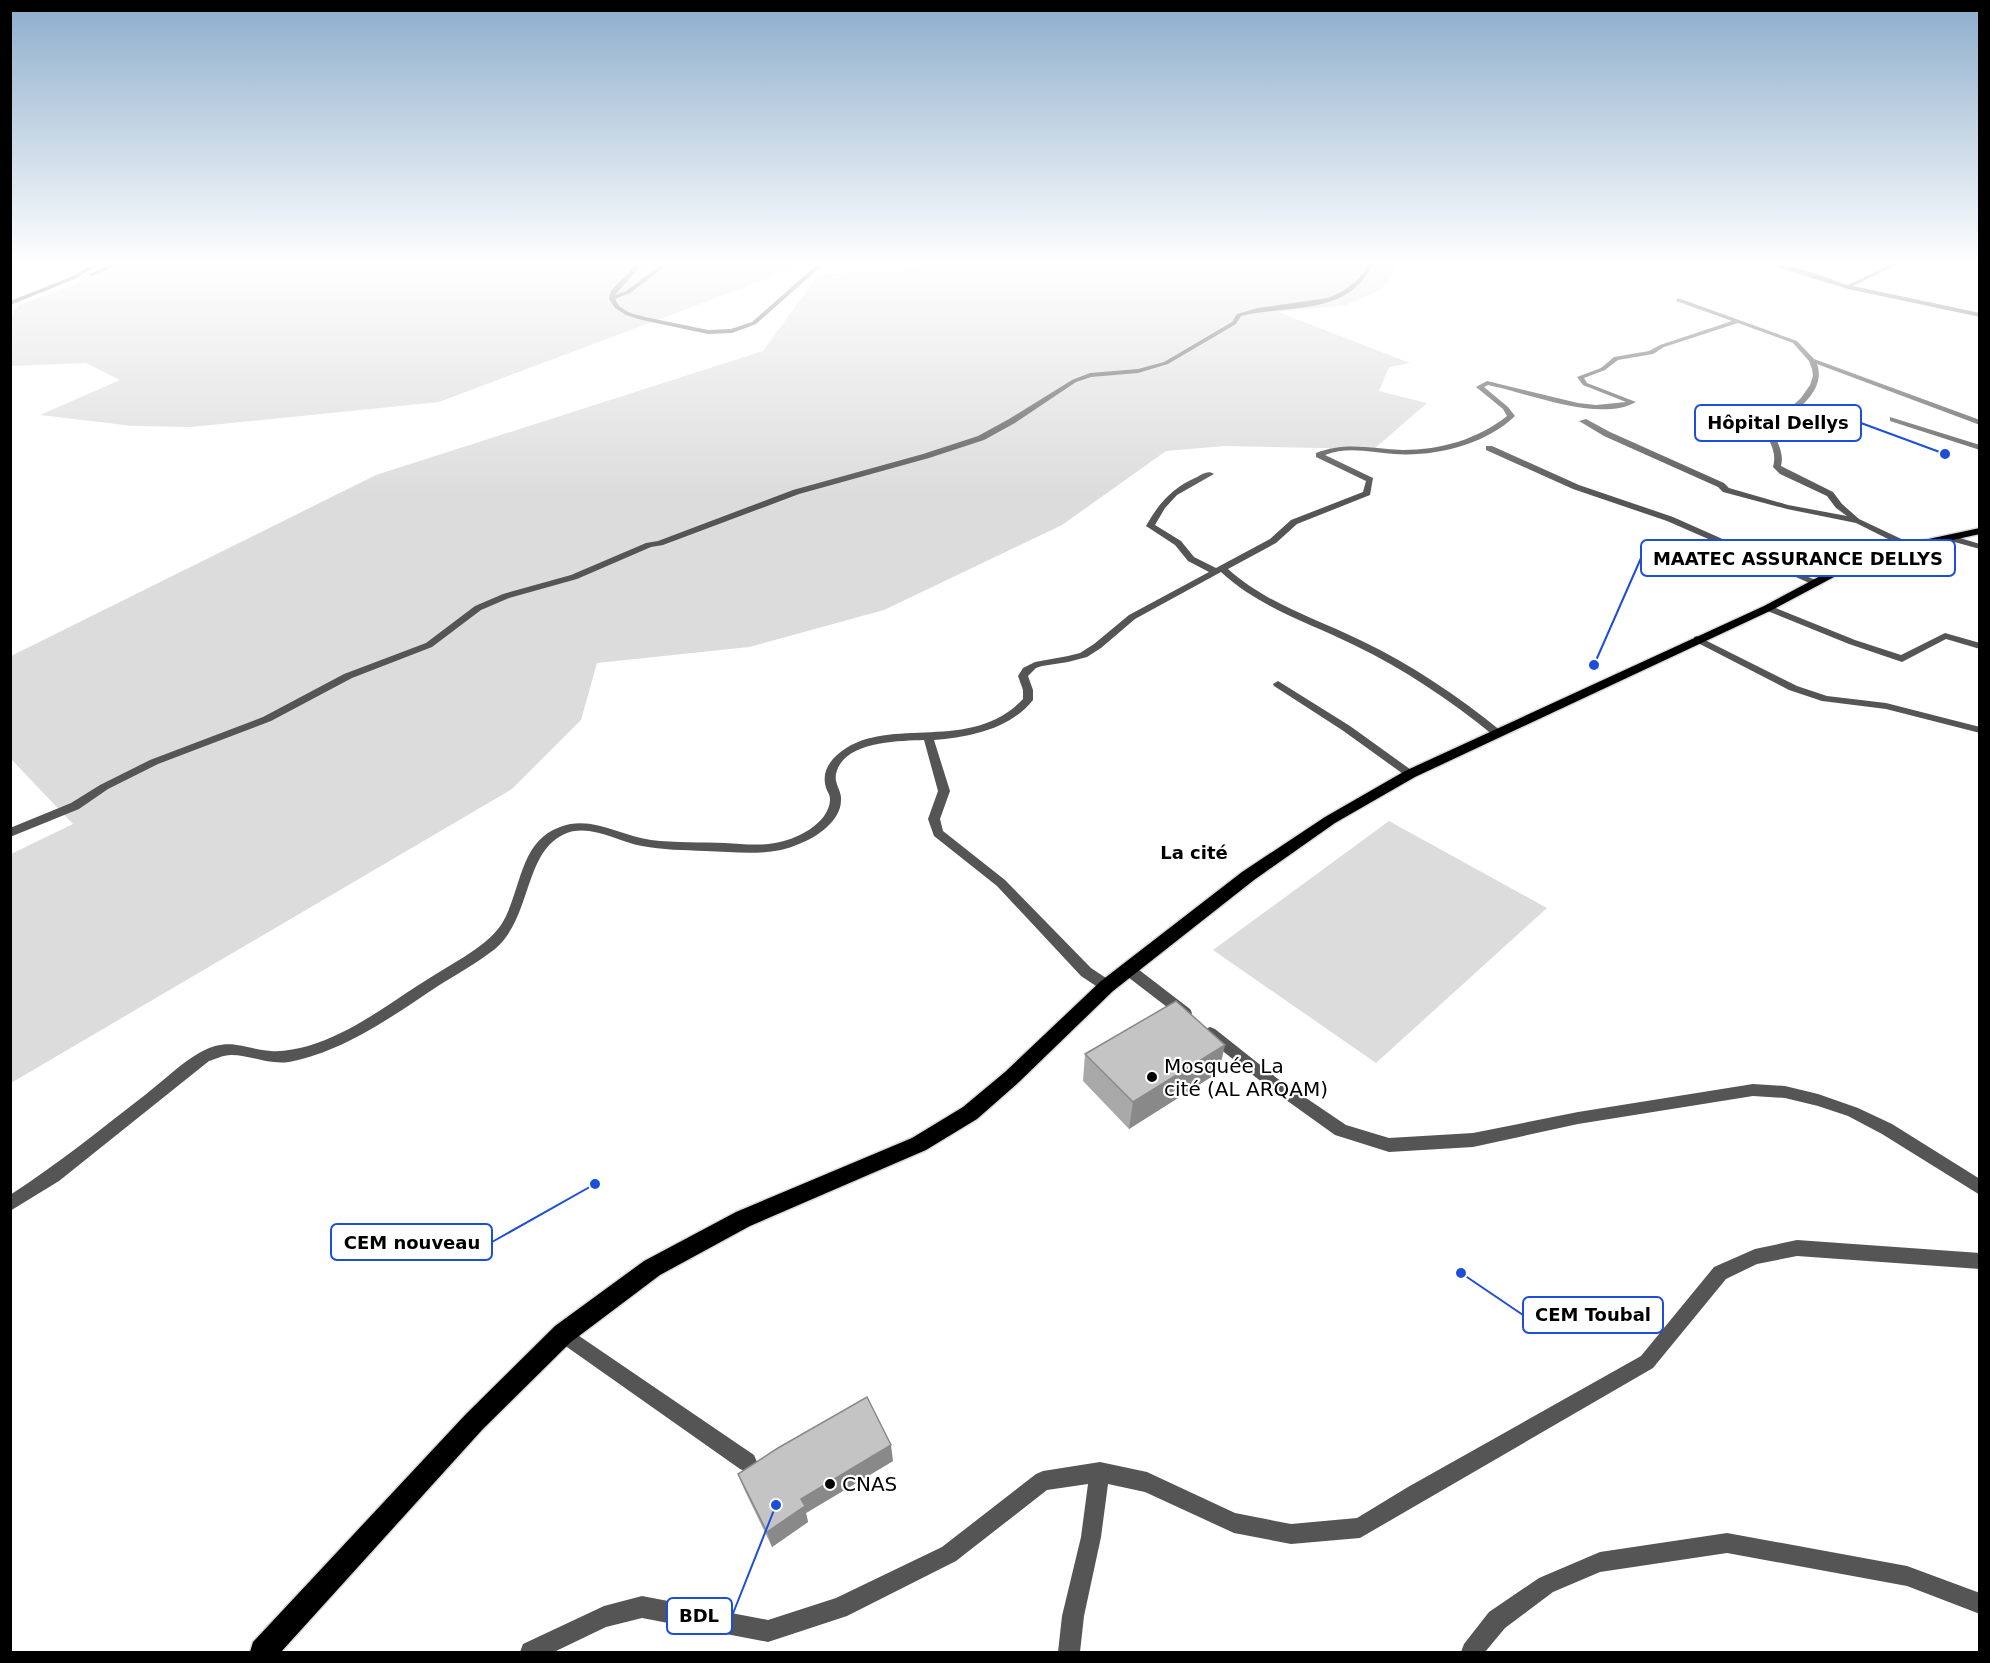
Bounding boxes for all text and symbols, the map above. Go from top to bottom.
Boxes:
callout: Hôpital Dellys [1695,405,1861,441]
text: Hôpital Dellys [1707,412,1849,433]
callout: MAATEC ASSURANCE DELLYS [1641,540,1955,576]
text: MAATEC ASSURANCE DELLYS [1653,548,1943,569]
district label: La cité [1160,842,1228,863]
place label: Mosquée La cité (AL ARQAM) [1164,1054,1328,1101]
marker: Mosquée La cité (AL ARQAM) [1145,1070,1159,1084]
callout: CEM nouveau [331,1224,492,1260]
text: CEM nouveau [344,1232,480,1253]
callout: CEM Toubal [1523,1297,1663,1333]
text: CEM Toubal [1535,1304,1651,1325]
place label: CNAS [842,1472,897,1496]
marker: CNAS [823,1477,837,1491]
callout: BDL [667,1598,732,1634]
text: BDL [679,1605,719,1626]

